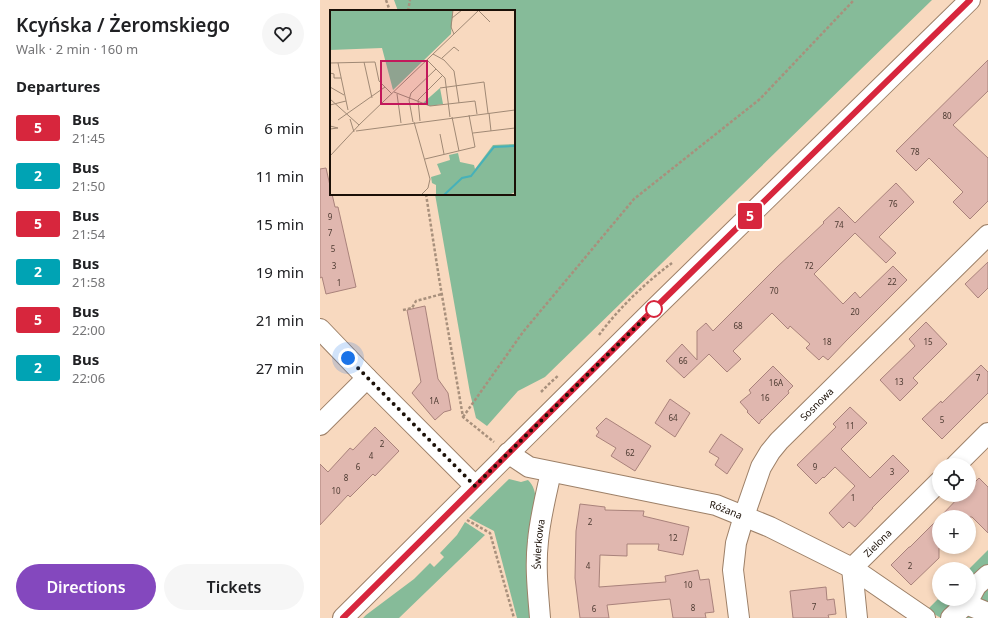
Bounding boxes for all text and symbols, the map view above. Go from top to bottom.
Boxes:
inset map [330,10,515,195]
text: Kcyńska / Żeromskiego [16,12,230,38]
button: heart [262,13,304,55]
text: Walk · 2 min · 160 m [16,40,138,58]
text: Departures [16,76,100,96]
text: Bus [72,109,99,129]
house number: 80 [942,110,952,121]
text: 5 [34,118,42,137]
text: 6 min [264,118,304,138]
text: 21:45 [72,129,105,147]
house number: 78 [910,146,920,157]
text: Bus [72,157,99,177]
text: 2 [34,166,42,185]
text: 11 min [256,166,304,186]
text: 21:50 [72,177,105,195]
house number: 76 [888,198,898,209]
line badge: 5 [737,203,763,229]
text: Bus [72,205,99,225]
text: 5 [746,206,754,225]
house number: 9 [328,211,333,222]
text: 5 [34,214,42,233]
text: 15 min [256,214,304,234]
house number: 74 [834,219,844,230]
text: 21:54 [72,225,105,243]
house number: 7 [328,227,333,238]
house number: 5 [331,243,336,254]
text: Bus [72,253,99,273]
house number: 3 [332,260,337,271]
house number: 72 [804,260,814,271]
text: 2 [34,262,42,281]
text: 19 min [256,262,304,282]
text: 21:58 [72,273,105,291]
house number: 22 [887,276,897,287]
house number: 1 [337,277,341,288]
house number: 70 [769,285,779,296]
unlabelled marker [645,300,663,318]
text: Bus [72,301,99,321]
house number: 20 [850,306,860,317]
text: 5 [34,310,42,329]
text: 21 min [256,310,304,330]
house number: 68 [733,320,743,331]
text: 22:00 [72,321,105,339]
house number: 18 [822,336,832,347]
house number: 15 [923,336,933,347]
your location [338,348,358,368]
text: Bus [72,349,99,369]
house number: 66 [678,355,688,366]
text: 2 [34,358,42,377]
text: 27 min [256,358,304,378]
text: 22:06 [72,369,105,387]
house number: 7 [976,372,981,383]
house number: 13 [894,376,904,387]
house number: 16A [769,377,784,388]
street label: Sosnowa [797,384,836,424]
house number: 16 [760,392,770,403]
house number: 1A [429,395,440,406]
house number: 64 [668,412,678,423]
house number: 5 [940,414,945,425]
house number: 11 [845,420,855,431]
house number: 2 [380,438,385,449]
house number: 62 [625,447,635,458]
house number: 4 [369,450,374,461]
map controls [932,458,976,606]
button: locate [932,458,976,502]
house number: 6 [356,461,361,472]
house number: 9 [813,461,818,472]
house number: 3 [890,466,895,477]
house number: 8 [344,472,349,483]
house number: 10 [331,485,341,496]
house number: 1 [851,492,855,503]
street label: Różana [709,497,745,522]
button: + [932,510,976,554]
house number: 2 [588,516,593,527]
street label: Świerkowa [530,518,548,569]
street label: Zielona [860,526,895,560]
house number: 12 [668,532,678,543]
house number: 4 [586,560,591,571]
house number: 2 [908,560,913,571]
button: − [932,562,976,606]
button: Directions [16,564,156,610]
button: Tickets [164,564,304,610]
house number: 10 [683,579,693,590]
house number: 7 [812,601,817,612]
house number: 8 [691,602,696,613]
house number: 6 [592,603,597,614]

